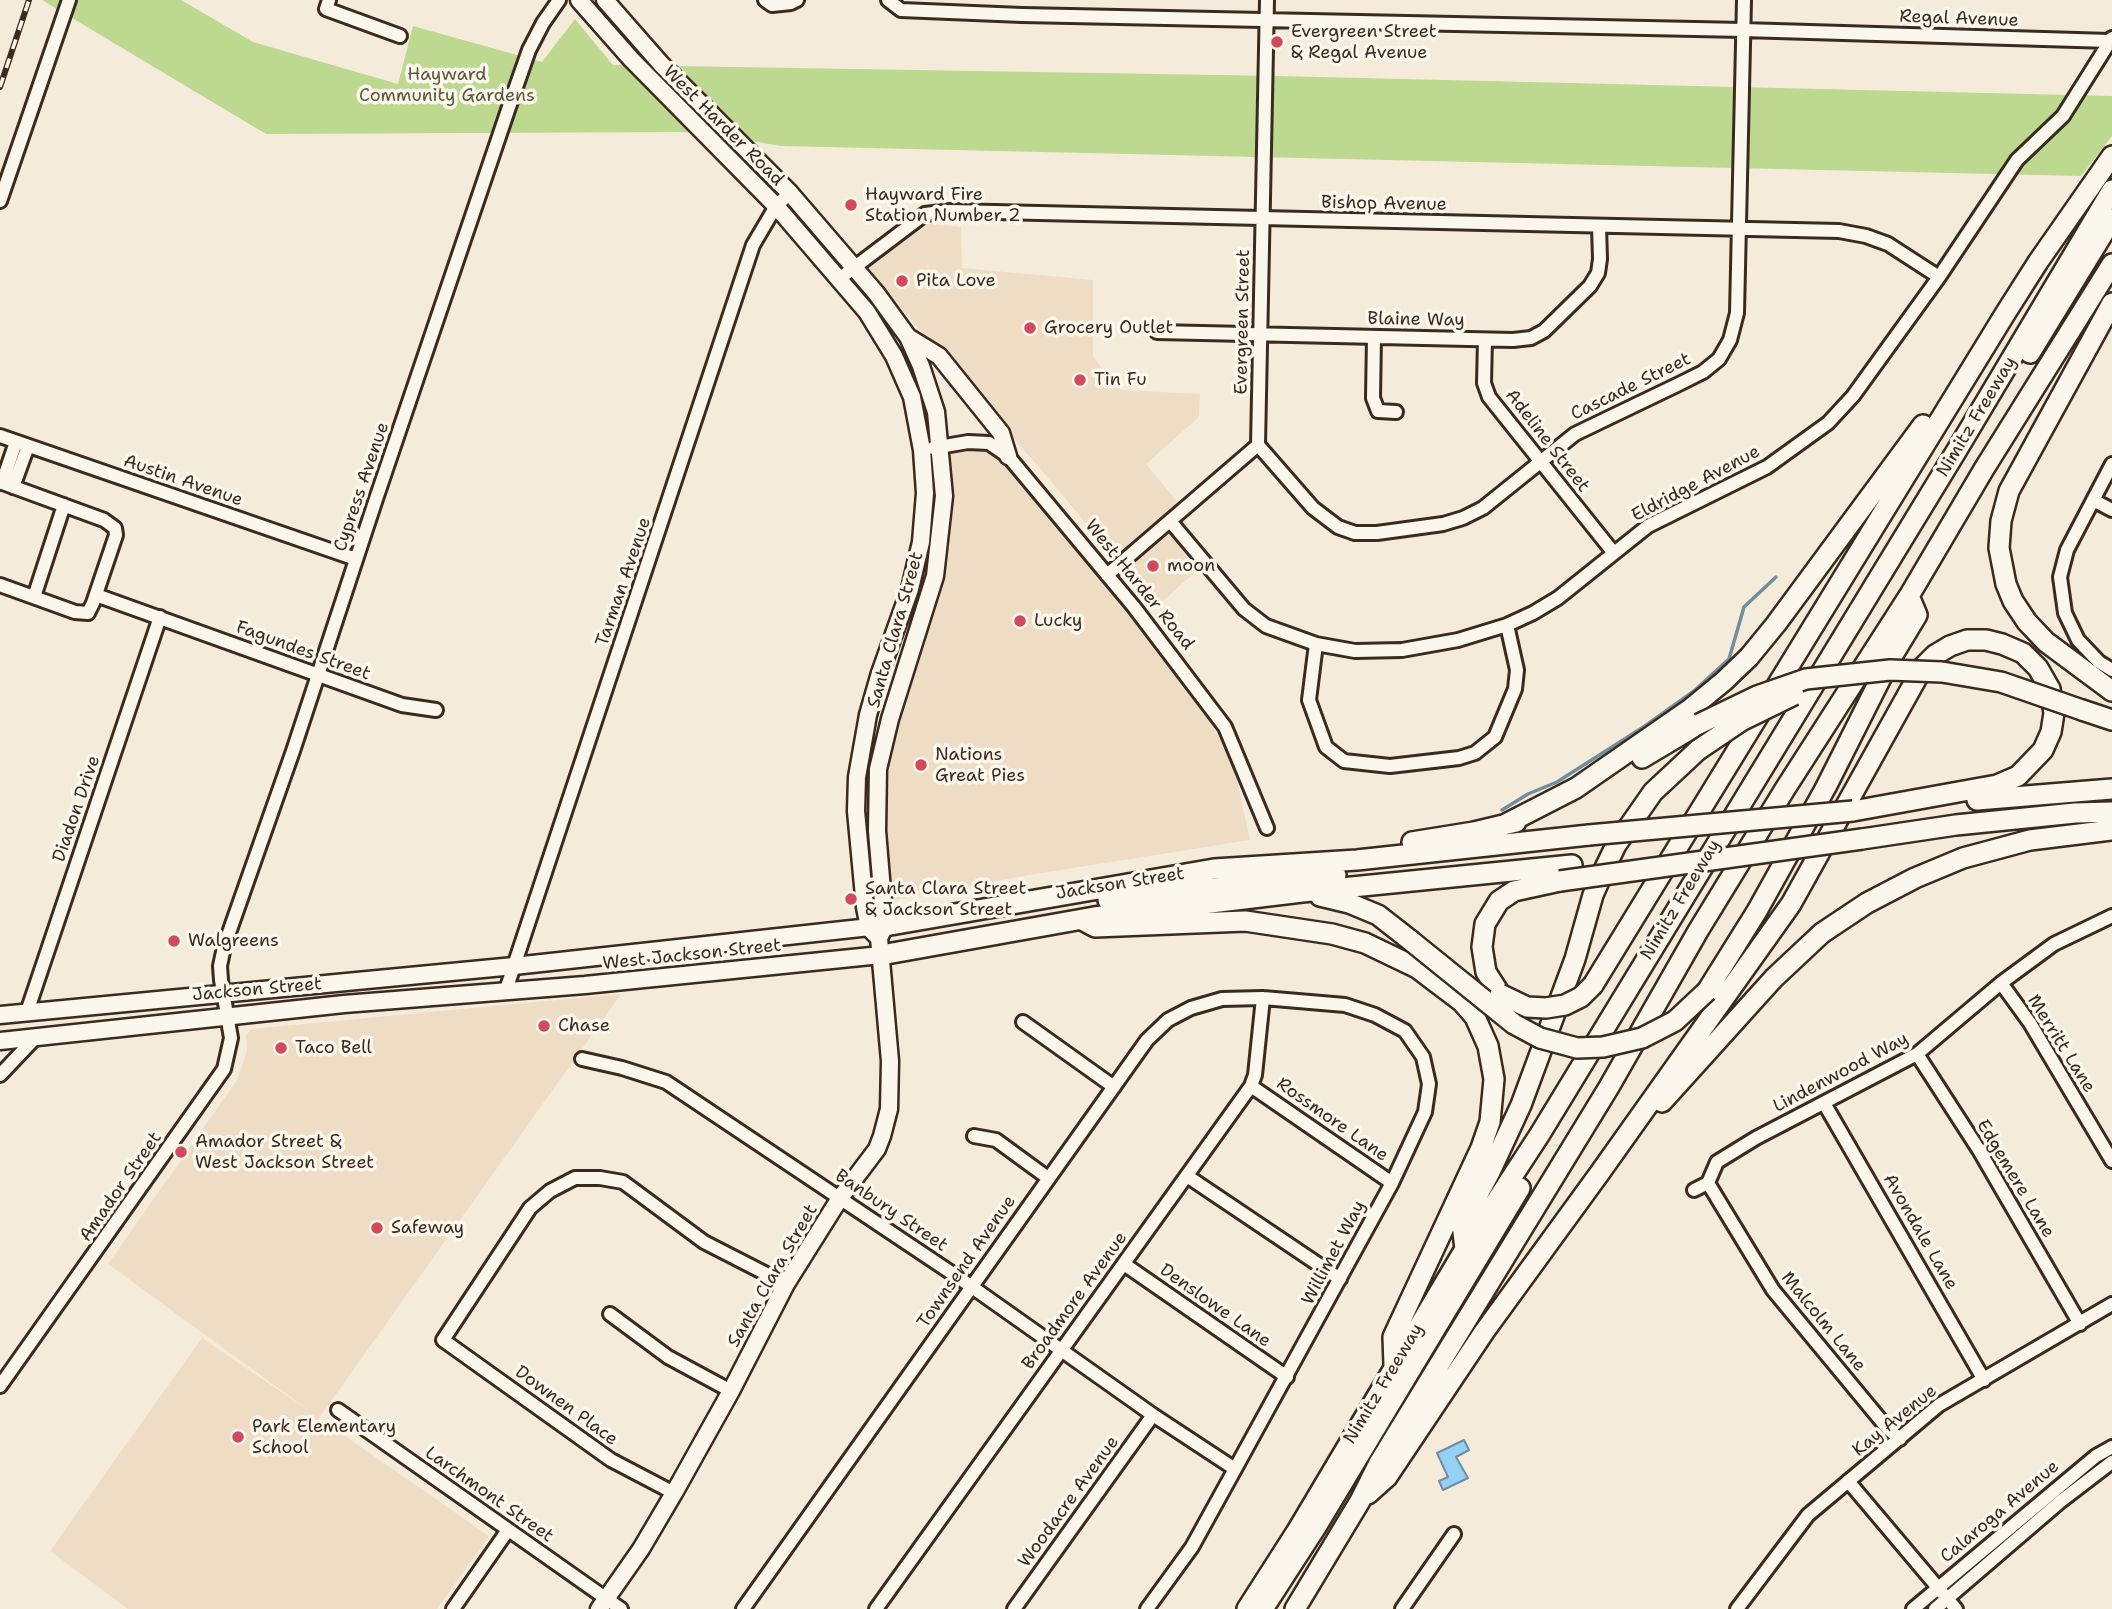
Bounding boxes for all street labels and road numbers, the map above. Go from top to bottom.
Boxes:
street label: Regal Avenue [1899,6,2019,32]
street label: West Harder Road [658,61,788,191]
street label: Bishop Avenue [1321,192,1447,216]
street label: Evergreen Street [1231,249,1255,395]
street label: Blaine Way [1367,308,1465,332]
street label: Cascade Street [1567,349,1695,425]
street label: Nimitz Freeway [1932,353,2022,481]
street label: Adeline Street [1500,385,1594,497]
street label: Cypress Avenue [330,420,394,554]
street label: Eldridge Avenue [1628,441,1764,527]
street label: Austin Avenue [121,450,245,512]
street label: Tarman Avenue [592,515,656,649]
street label: West Harder Road [1080,515,1198,655]
street label: Santa Clara Street [863,549,929,711]
street label: Fagundes Street [233,617,373,685]
street label: Diadon Drive [49,753,105,865]
street label: Nimitz Freeway [1636,836,1726,964]
street label: Jackson Street [1054,863,1186,905]
street label: West Jackson Street [602,935,782,975]
street label: Jackson Street [191,974,323,1006]
street label: Merritt Lane [2022,991,2100,1097]
street label: Lindenwood Way [1770,1028,1912,1118]
street label: Rossmore Lane [1272,1073,1392,1167]
street label: Edgemere Lane [1971,1116,2059,1242]
street label: Amador Street [75,1128,167,1246]
street label: Banbury Street [831,1165,951,1257]
street label: Avondale Lane [1878,1170,1962,1294]
street label: Townsend Avenue [913,1192,1021,1332]
street label: Willimet Way [1297,1197,1371,1309]
street label: Santa Clara Street [723,1201,823,1351]
street label: Broadmore Avenue [1018,1228,1132,1374]
street label: Denslowe Lane [1155,1260,1275,1352]
street label: Malcolm Lane [1776,1268,1870,1376]
street label: Nimitz Freeway [1339,1320,1429,1448]
street label: Downen Place [510,1361,622,1451]
street label: Kay Avenue [1849,1380,1941,1462]
street label: Woodacre Avenue [1014,1432,1124,1572]
street label: Larchmont Street [421,1443,557,1547]
street label: Calaroga Avenue [1936,1456,2064,1568]

